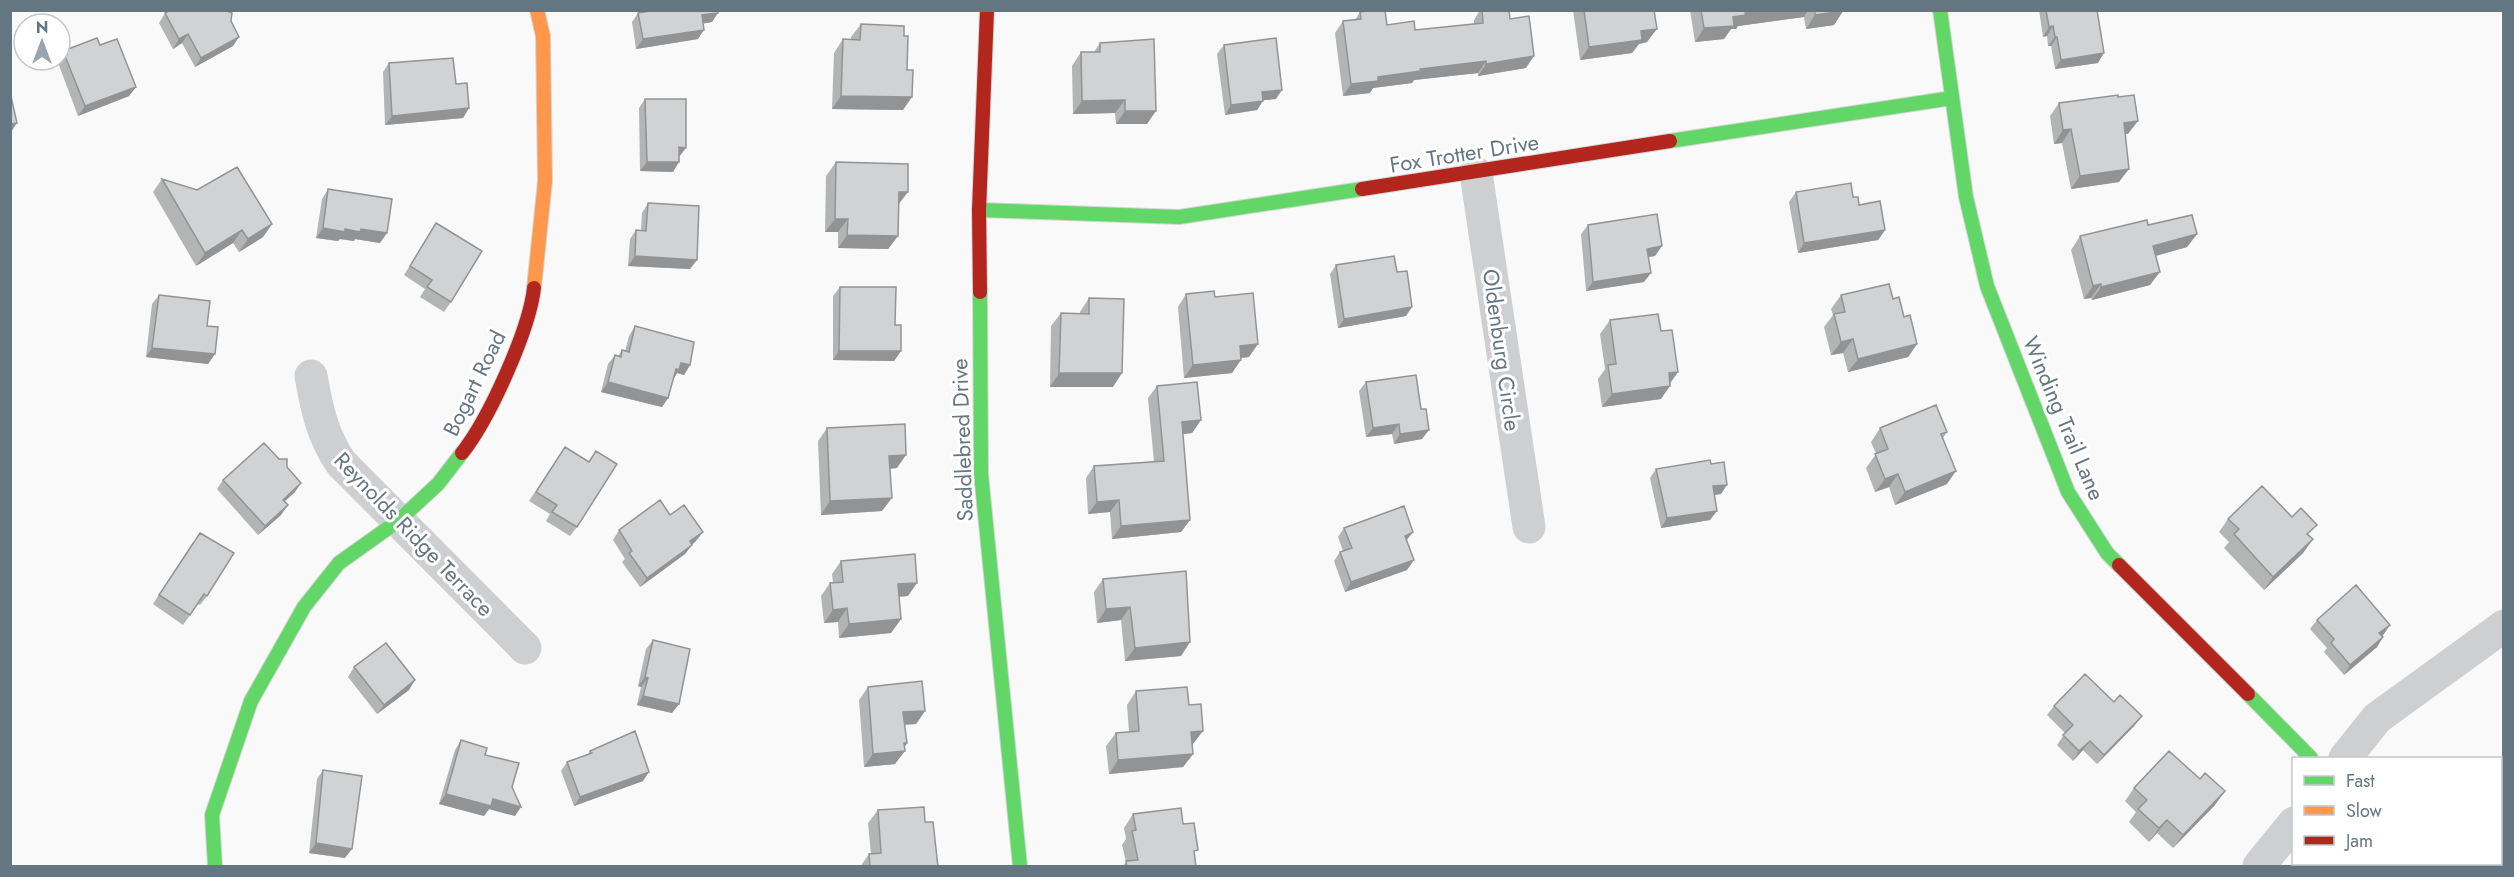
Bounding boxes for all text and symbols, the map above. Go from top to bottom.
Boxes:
north arrow [12,12,72,72]
text: N [36,16,48,39]
street label: Fox Trotter Drive [1387,125,1541,181]
street label: Oldenburg Circle [1475,267,1529,433]
street label: Bogart Road [435,325,513,441]
street label: Winding Trail Lane [2015,331,2113,505]
street label: Saddlebred Drive [943,358,981,522]
street label: Reynolds Ridge Terrace [327,445,501,623]
legend [2292,757,2502,865]
text: Fast [2346,768,2375,794]
text: Slow [2346,798,2383,824]
text: Jam [2344,828,2373,854]

